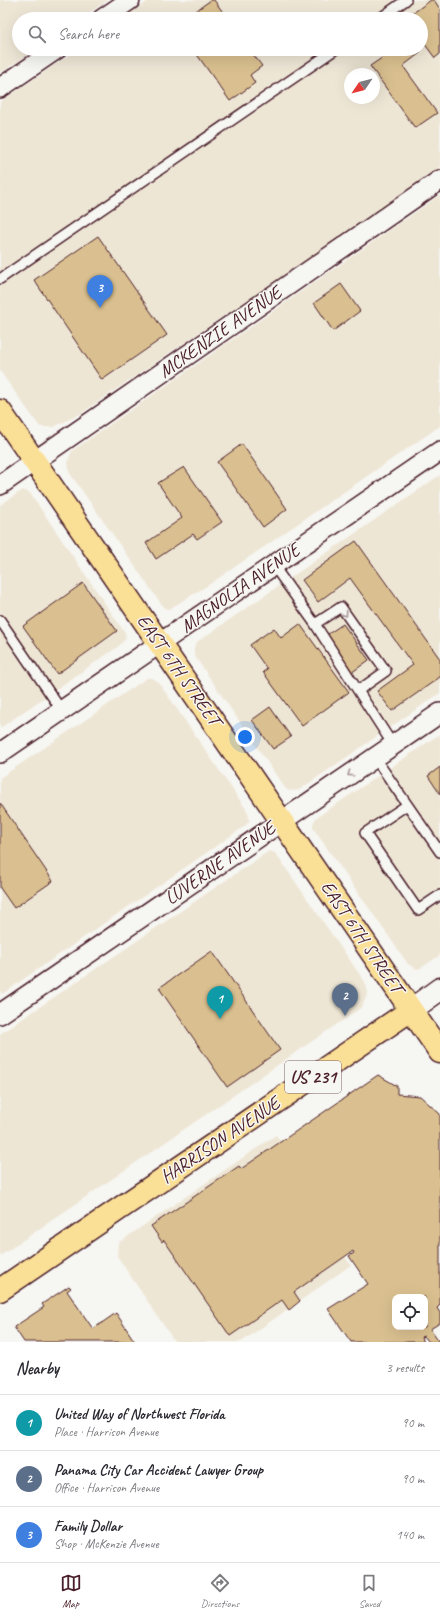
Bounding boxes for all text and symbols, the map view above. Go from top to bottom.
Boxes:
search box [12,12,428,56]
icon: search [26,23,48,45]
text: Search here [58,25,119,44]
north arrow [344,68,380,104]
pin: 3 [87,275,113,308]
street label: MCKENZIE AVENUE [154,279,288,383]
street label: MAGNOLIA AVENUE [176,536,306,638]
one-way arrow [341,609,348,616]
street label: EAST 6TH STREET [132,610,229,735]
your location [235,727,255,747]
one-way arrow [347,769,354,777]
street label: LUVERNE AVENUE [160,814,282,910]
street label: EAST 6TH STREET [316,876,411,1002]
pin: 2 [332,983,358,1016]
pin: 1 [207,986,233,1019]
road number: US 231 [285,1061,341,1093]
street label: HARRISON AVENUE [156,1090,287,1189]
map controls [392,1294,428,1330]
button: locate [392,1294,428,1330]
text: Nearby [16,1358,59,1379]
text: 3 results [386,1360,424,1376]
text: United Way of Northwest Florida [54,1405,224,1424]
text: 1 [26,1415,32,1431]
text: 90 m [402,1415,424,1431]
text: Place · Harrison Avenue [54,1424,158,1440]
text: Panama City Car Accident Lawyer Group [54,1461,263,1480]
text: 2 [26,1471,32,1487]
text: 90 m [402,1471,424,1487]
text: Office · Harrison Avenue [54,1480,159,1496]
text: Family Dollar [54,1517,122,1536]
text: 3 [26,1527,32,1543]
text: 140 m [396,1527,424,1543]
text: Shop · McKenzie Avenue [54,1536,159,1552]
tab: Map [60,1572,82,1610]
tab: Directions [201,1572,239,1610]
tab: Saved [358,1572,380,1610]

